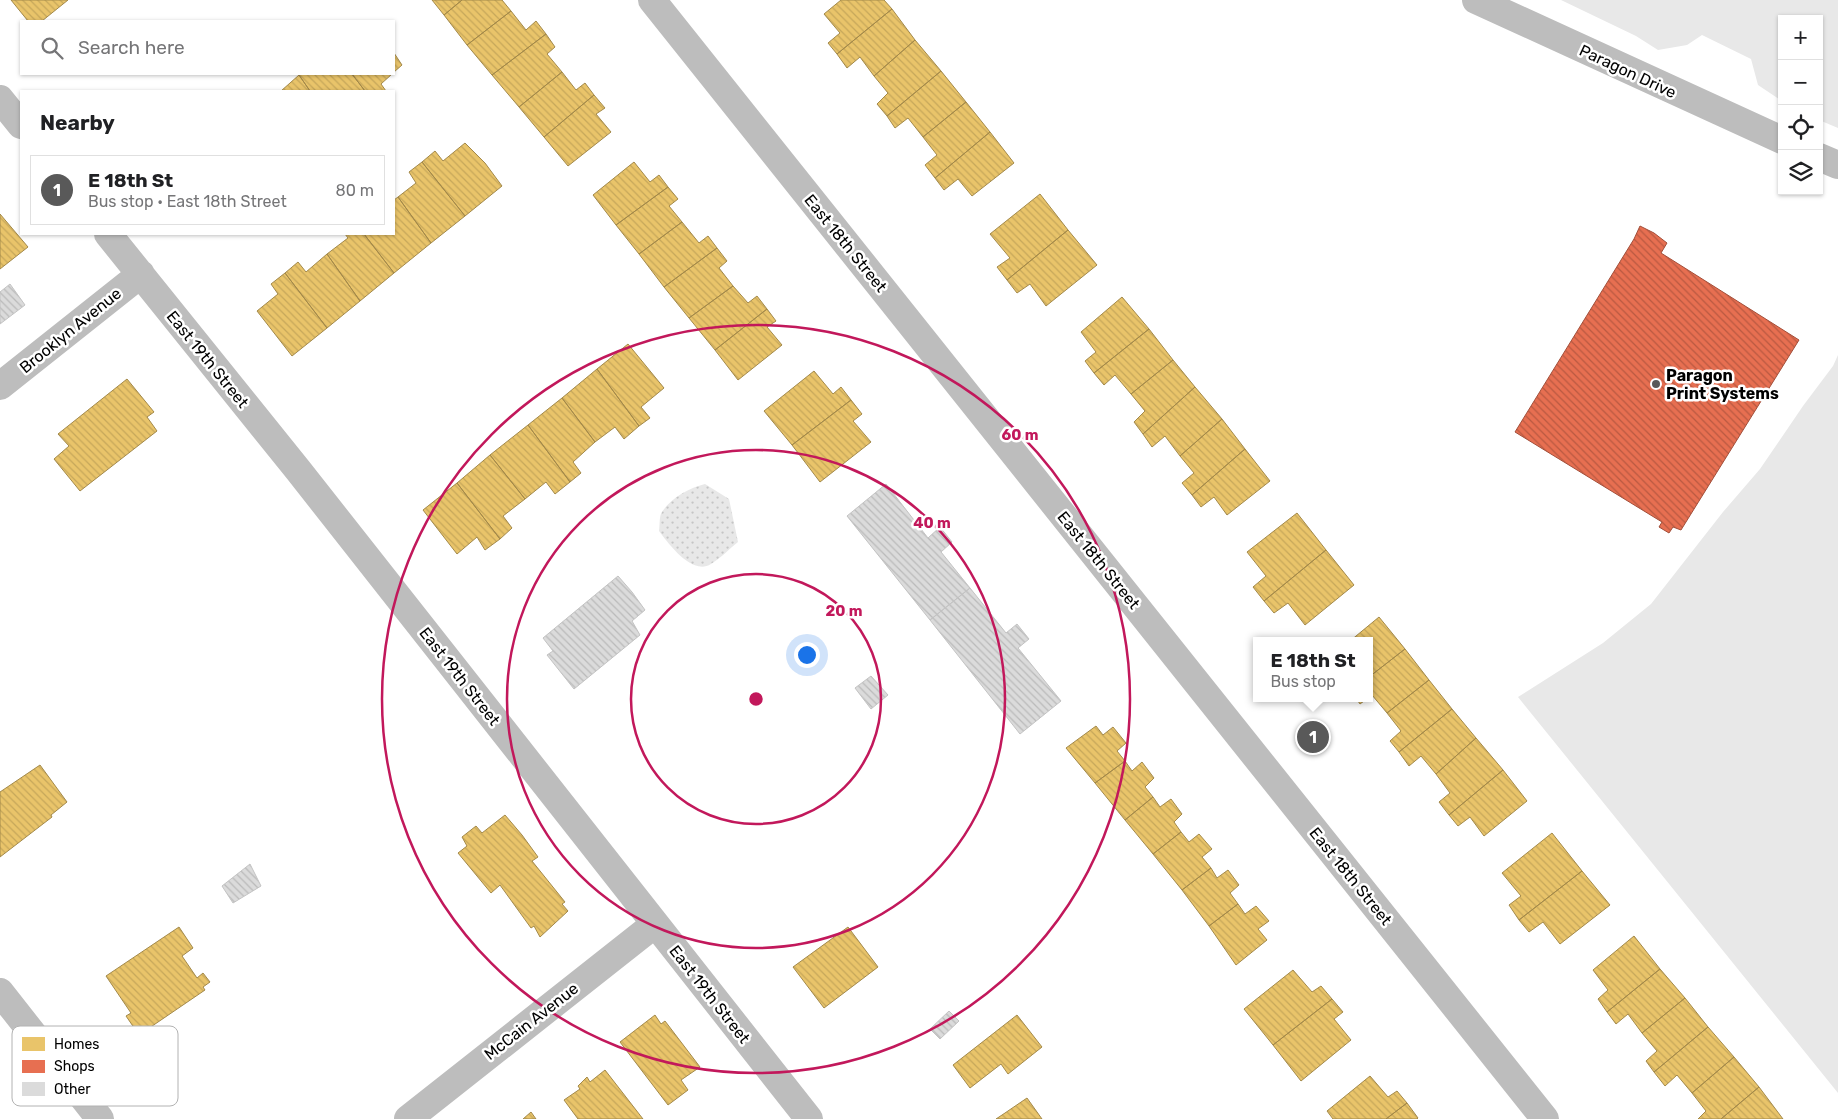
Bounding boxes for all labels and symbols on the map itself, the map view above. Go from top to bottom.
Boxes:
street label: Paragon Drive [1576,41,1679,102]
street label: East 18th Street [800,191,891,296]
street label: Brooklyn Avenue [16,284,125,377]
street label: East 19th Street [163,307,253,412]
place label: Paragon Print Systems [1666,366,1779,403]
marker: Paragon Print Systems [1650,378,1662,390]
text: 60 m [1002,426,1038,444]
street label: East 18th Street [1053,508,1144,613]
text: 40 m [913,514,951,532]
text: 20 m [826,602,862,620]
street label: East 19th Street [415,623,504,729]
your location [794,642,820,668]
centre of rings [747,690,765,708]
pin: 1 [1297,718,1329,756]
street label: East 18th Street [1305,824,1396,929]
street label: East 19th Street [665,941,754,1047]
street label: McCain Avenue [480,979,582,1064]
legend [12,1026,178,1106]
text: Homes [54,1036,99,1053]
text: Shops [54,1058,95,1075]
text: Other [54,1081,91,1098]

